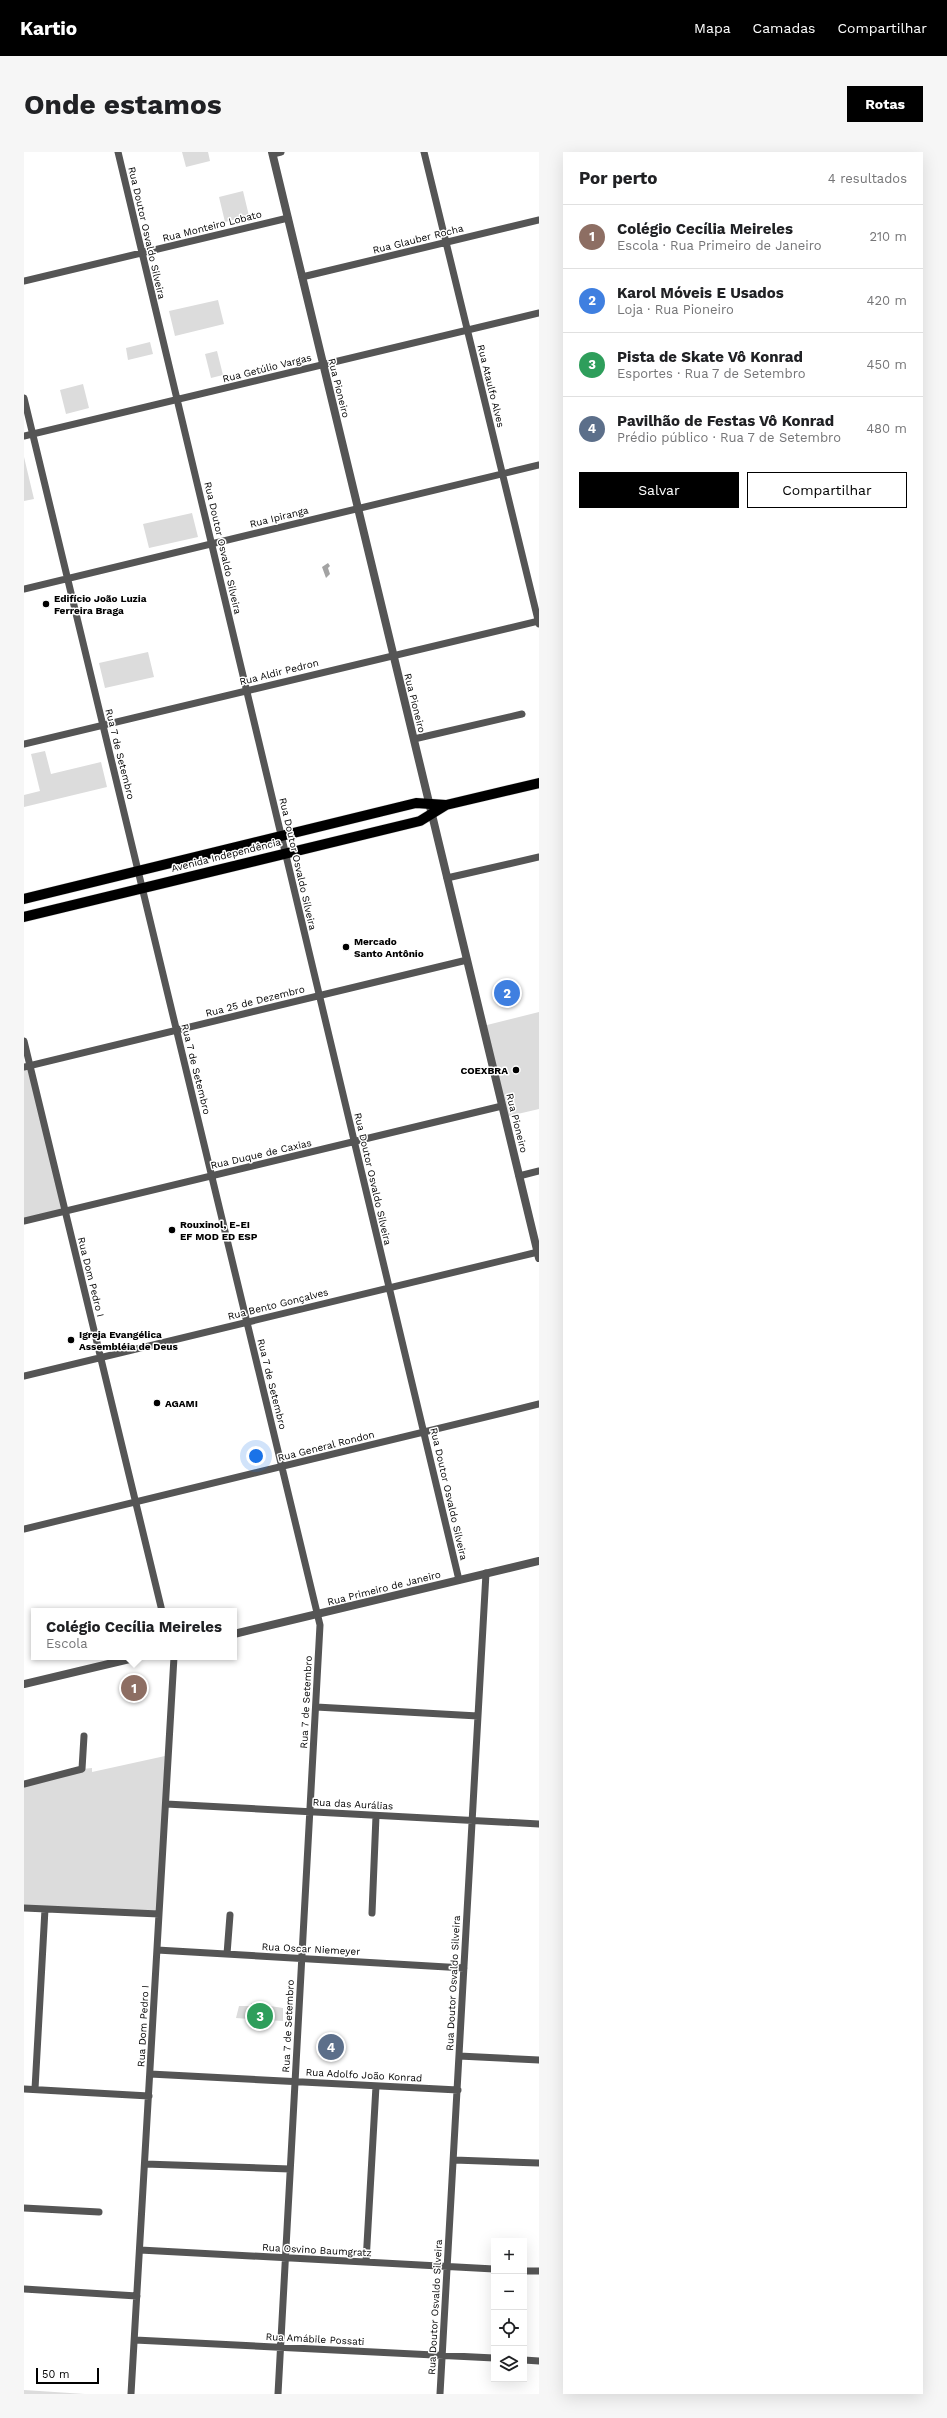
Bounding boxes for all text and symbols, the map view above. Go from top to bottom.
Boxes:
text: Kartio [20,17,77,40]
text: Mapa [694,20,731,36]
text: Camadas [753,20,815,36]
text: Compartilhar [837,20,927,36]
button: Rotas [847,86,923,122]
text: Onde estamos [24,88,222,121]
street label: Rua Doutor Osvaldo Silveira [126,166,168,301]
text: Por perto [579,168,657,188]
text: 4 resultados [828,171,907,186]
street label: Rua Monteiro Lobato [161,208,263,244]
text: Colégio Cecília Meireles [617,220,793,238]
street label: Rua Glauber Rocha [372,222,465,256]
text: 1 [589,229,595,244]
text: 210 m [869,229,907,244]
text: Escola · Rua Primeiro de Janeiro [617,238,822,253]
text: Karol Móveis E Usados [617,284,784,302]
text: 2 [588,293,596,308]
text: 420 m [867,293,907,308]
text: Loja · Rua Pioneiro [617,302,734,317]
street label: Rua Ataulfo Alves [475,343,507,429]
text: Pista de Skate Vô Konrad [617,348,803,366]
street label: Rua Getúlio Vargas [221,352,313,384]
street label: Rua Pioneiro [326,357,352,419]
text: 3 [588,357,596,372]
text: 450 m [867,357,907,372]
text: Esportes · Rua 7 de Setembro [617,366,806,381]
text: Pavilhão de Festas Vô Konrad [617,412,834,430]
text: 4 [588,421,596,436]
text: 480 m [866,421,907,436]
text: Prédio público · Rua 7 de Setembro [617,430,841,445]
button: Salvar [579,472,739,508]
button: Compartilhar [747,472,907,508]
street label: Rua Doutor Osvaldo Silveira [202,481,244,616]
street label: Rua Ipiranga [248,504,310,530]
place label: Edifício João Luzia Ferreira Braga [54,593,147,616]
marker: Edifício João Luzia Ferreira Braga [41,599,51,609]
street label: Rua Aldir Pedron [238,657,320,687]
street label: Rua Pioneiro [402,672,428,734]
street label: Rua 7 de Setembro [103,708,137,800]
street label: Rua Doutor Osvaldo Silveira [277,797,319,932]
street label: Avenida Independência [170,836,282,874]
place label: Mercado Santo Antônio [354,936,424,959]
marker: Mercado Santo Antônio [341,942,351,952]
pin: 2 [494,978,520,1008]
street label: Rua 25 de Dezembro [204,983,306,1019]
street label: Rua 7 de Setembro [179,1023,213,1115]
place label: COEXBRA [460,1065,508,1076]
marker: COEXBRA [511,1065,521,1075]
street label: Rua Pioneiro [504,1092,530,1154]
street label: Rua Doutor Osvaldo Silveira [352,1112,394,1247]
street label: Rua Duque de Caxias [209,1137,313,1171]
place label: Rouxinol, E-EI EF MOD ED ESP [180,1219,258,1242]
marker: Rouxinol, E-EI EF MOD ED ESP [167,1225,177,1235]
street label: Rua Dom Pedro I [76,1236,106,1318]
street label: Rua Bento Gonçalves [227,1286,329,1322]
place label: Igreja Evangélica Assembléia de Deus [79,1329,178,1352]
marker: Igreja Evangélica Assembléia de Deus [66,1335,76,1345]
street label: Rua 7 de Setembro [255,1338,289,1430]
marker: AGAMI [152,1398,162,1408]
place label: AGAMI [165,1398,198,1409]
street label: Rua Doutor Osvaldo Silveira [428,1427,470,1562]
street label: Rua General Rondon [276,1429,376,1463]
your location [246,1446,266,1466]
street label: Rua Primeiro de Janeiro [326,1569,442,1607]
popup [31,1608,237,1660]
text: Colégio Cecília Meireles [46,1618,222,1636]
text: Escola [46,1636,88,1651]
street label: Rua 7 de Setembro [298,1655,314,1749]
pin: 1 [121,1673,147,1703]
street label: Rua das Aurálias [312,1796,394,1812]
street label: Rua Doutor Osvaldo Silveira [444,1915,462,2051]
street label: Rua Oscar Niemeyer [261,1941,361,1957]
street label: Rua 7 de Setembro [280,1979,296,2073]
street label: Rua Dom Pedro I [135,1985,151,2067]
pin: 3 [247,2001,273,2031]
pin: 4 [318,2032,344,2062]
street label: Rua Adolfo João Konrad [305,2066,423,2084]
map controls [491,2238,527,2382]
button: + [491,2238,527,2274]
street label: Rua Doutor Osvaldo Silveira [426,2239,444,2375]
street label: Rua Osvino Baumgratz [262,2242,372,2258]
button: − [491,2274,527,2310]
button: locate [491,2310,527,2346]
street label: Rua Amábile Possati [265,2331,365,2347]
button: layers [491,2346,527,2382]
scale bar [36,2366,99,2385]
text: 50 m [42,2368,69,2381]

